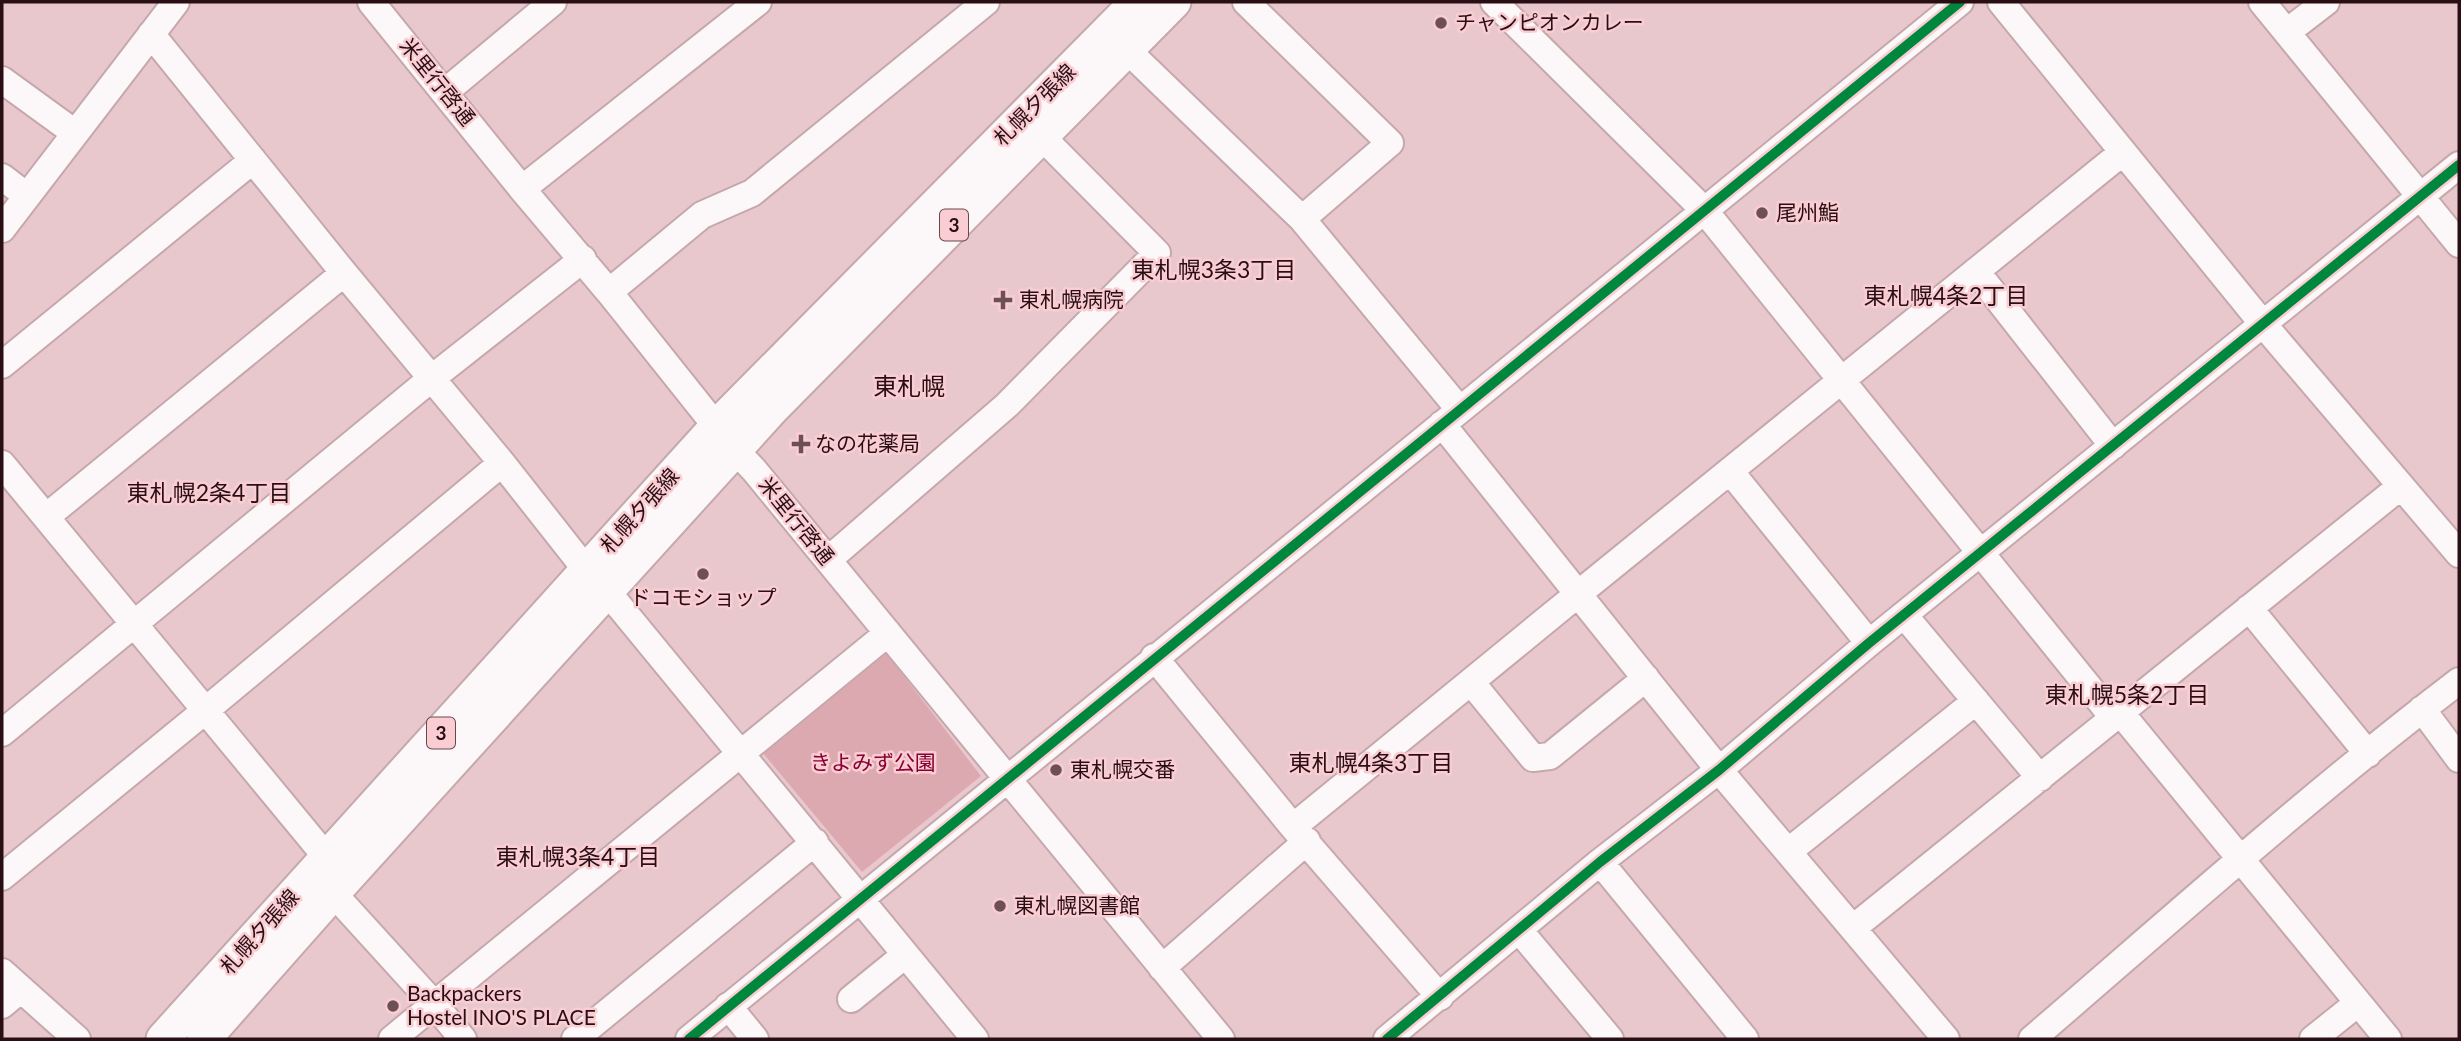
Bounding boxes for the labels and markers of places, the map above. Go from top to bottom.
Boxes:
place label: チャンピオンカレー [1455,9,1644,34]
marker: チャンピオンカレー [1433,15,1449,31]
place label: 尾州鮨 [1776,199,1839,224]
marker: 尾州鮨 [1754,205,1770,221]
place label: 東札幌病院 [1019,286,1124,311]
marker: 東札幌病院 [993,290,1013,310]
place label: なの花薬局 [815,430,920,455]
marker: なの花薬局 [793,436,809,452]
marker: ドコモショップ [695,566,711,582]
place label: ドコモショップ [630,584,777,609]
place label: 東札幌交番 [1070,756,1175,781]
marker: 東札幌交番 [1048,762,1064,778]
place label: 東札幌図書館 [1014,892,1140,917]
marker: 東札幌図書館 [992,898,1008,914]
place label: Backpackers Hostel INO'S PLACE [407,980,596,1029]
marker: Backpackers Hostel INO'S PLACE [385,998,401,1014]

